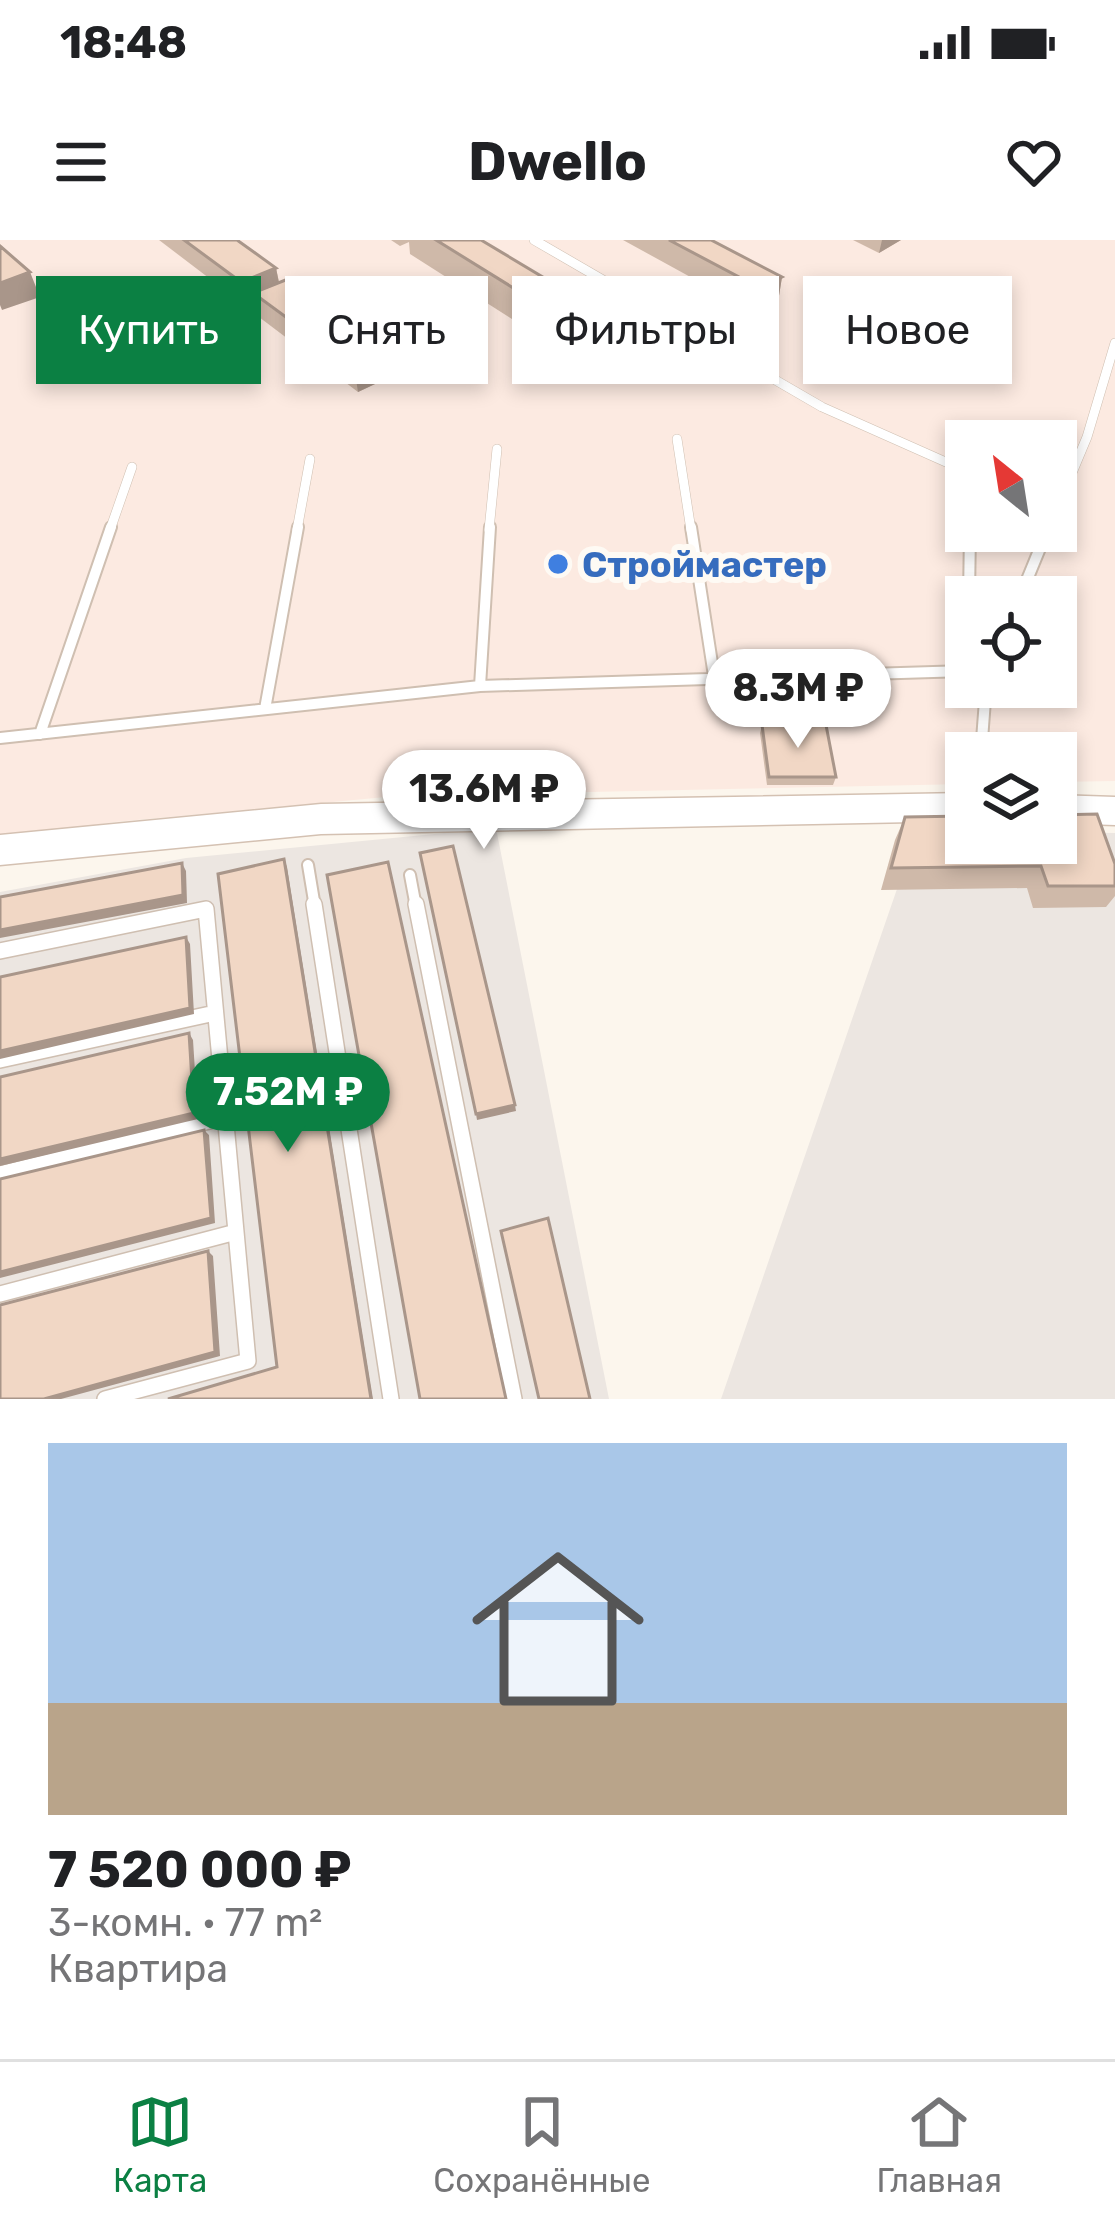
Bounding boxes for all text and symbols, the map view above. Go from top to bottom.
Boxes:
text: 18:48 [60,16,187,69]
icon: menu [48,129,114,195]
icon: heart [1001,129,1067,195]
text: Dwello [468,130,647,194]
chip: Купить [36,276,261,384]
chip: Снять [285,276,488,384]
chip: Фильтры [512,276,779,384]
chip: Новое [803,276,1012,384]
north arrow [945,420,1077,552]
map controls [945,420,1077,864]
place label: Строймастер [582,543,827,586]
marker: Строймастер [545,551,571,577]
button: locate [945,576,1077,708]
pin: 8.3M ₽ [700,649,896,751]
text: 8.3M ₽ [732,665,864,711]
button: layers [945,732,1077,864]
pin: 13.6M ₽ [373,750,595,852]
text: 13.6M ₽ [409,766,559,812]
pin: 7.52M ₽ [177,1053,399,1155]
text: 7.52M ₽ [213,1069,363,1115]
icon: home [450,1521,666,1737]
text: 7 520 000 ₽ [48,1839,351,1900]
text: 3-комн. · 77 m² [48,1900,322,1946]
text: Квартира [48,1946,228,1992]
tab: Карта [113,2089,207,2200]
tab: Сохранённые [433,2089,650,2200]
tab: Главная [877,2089,1002,2200]

